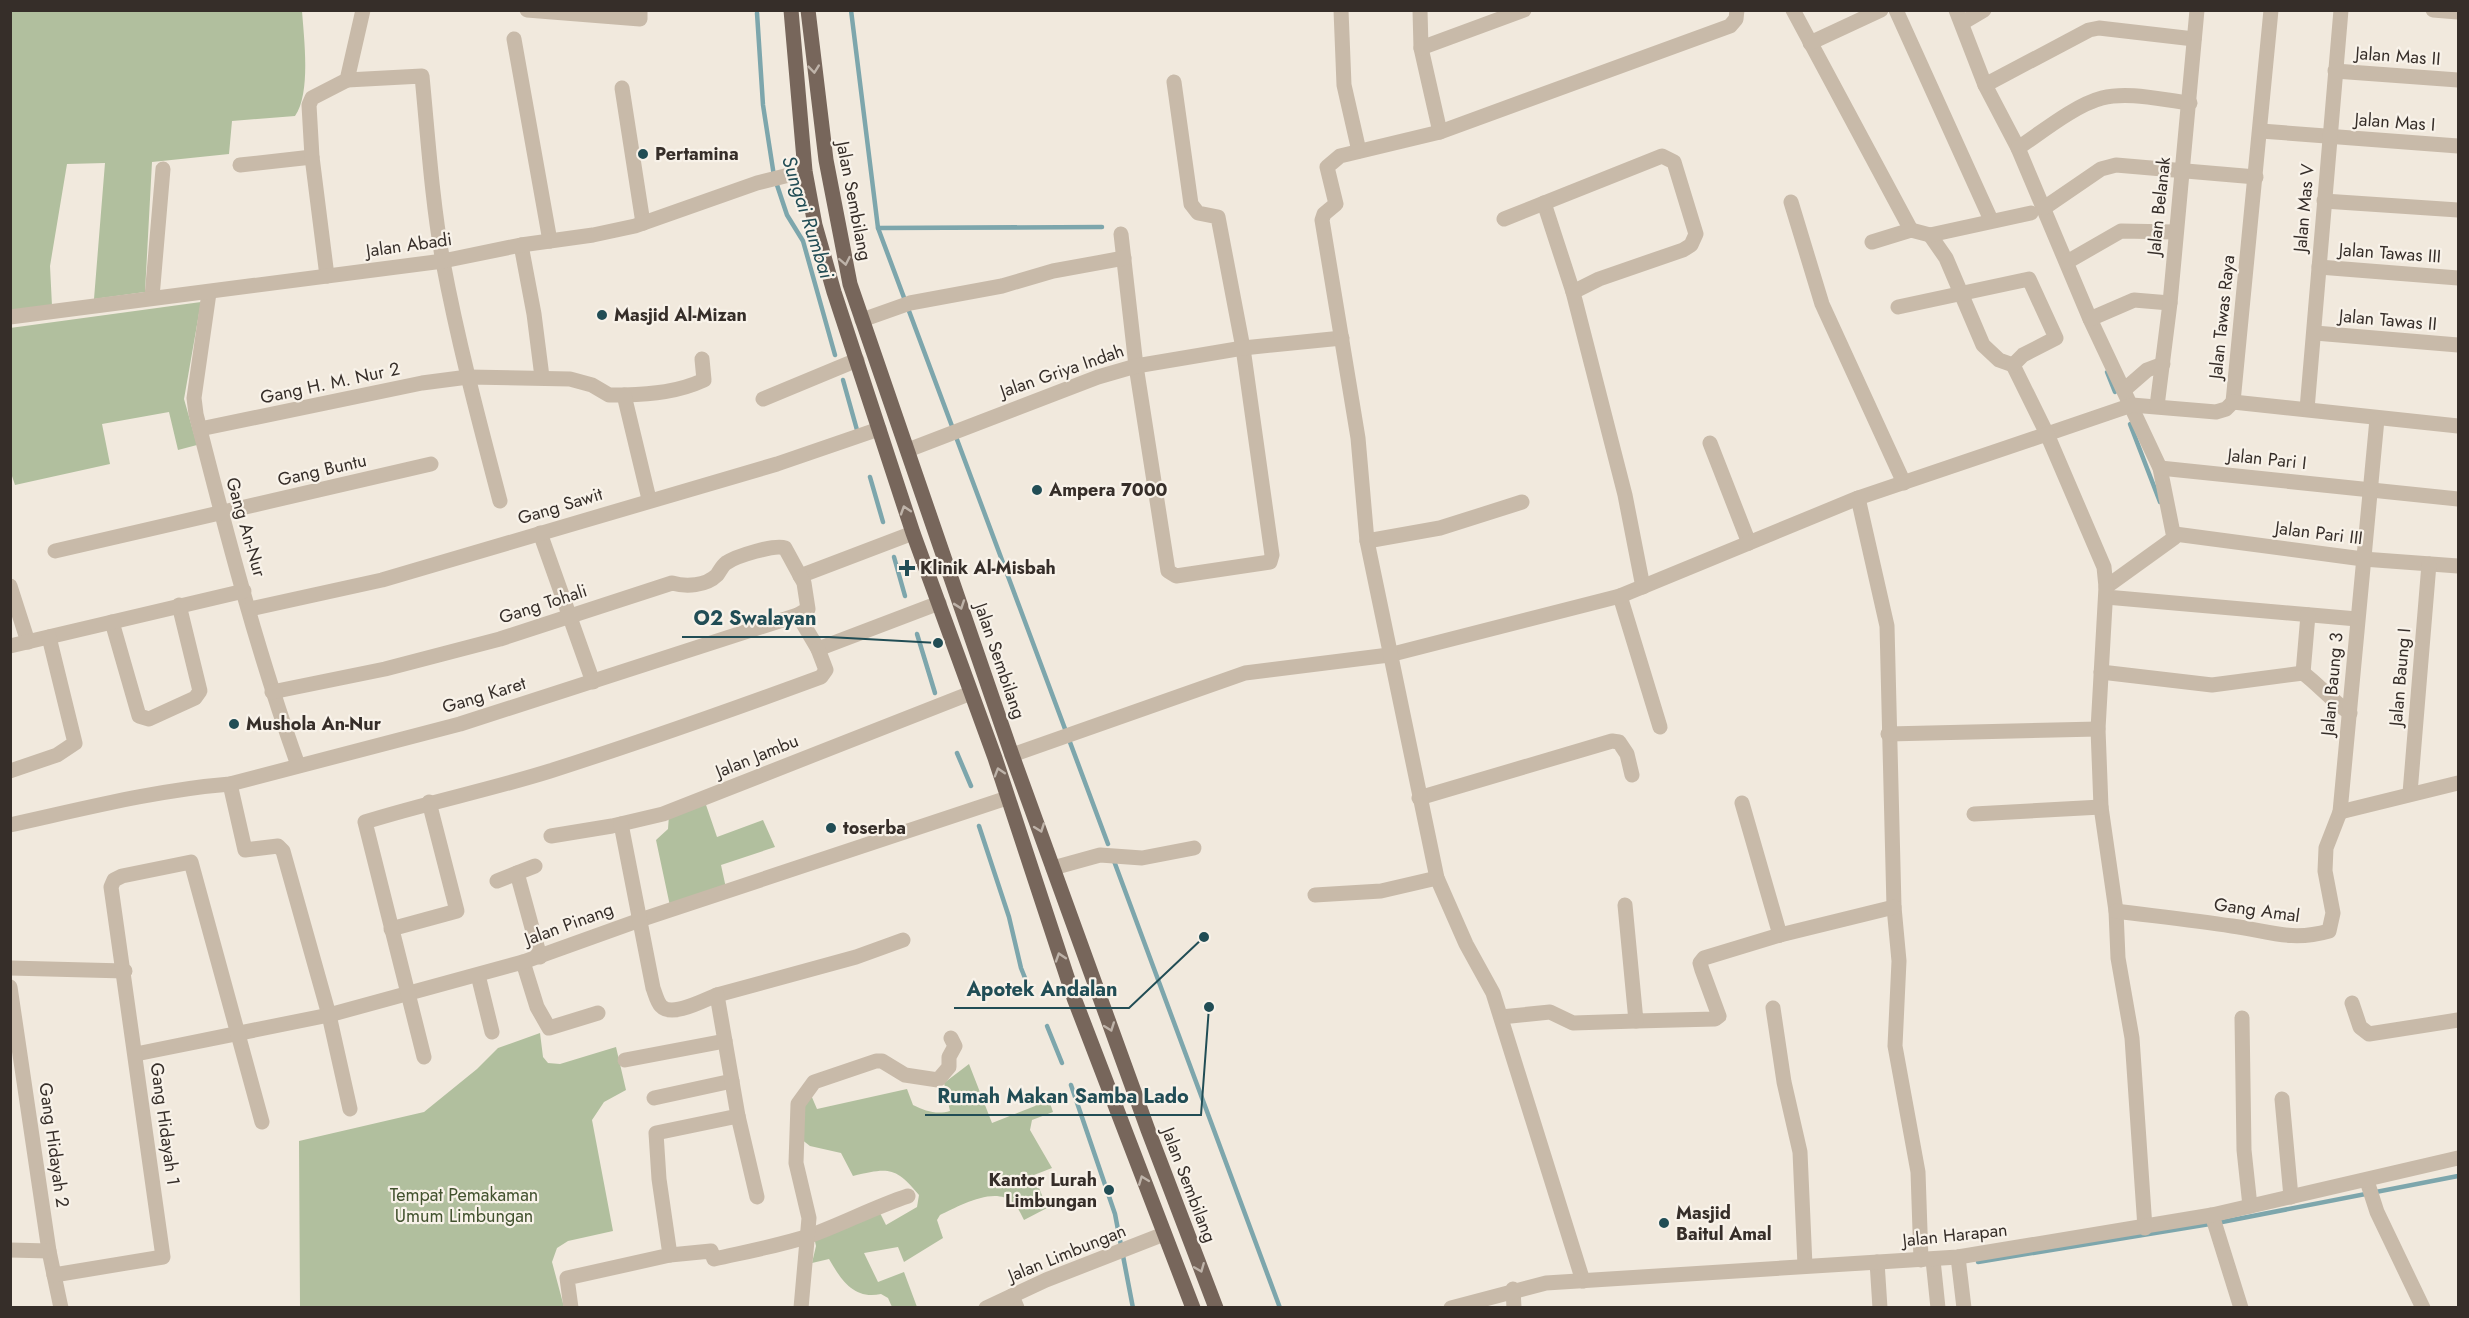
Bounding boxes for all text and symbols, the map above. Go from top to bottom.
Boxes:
street label: Jalan Mas II [2353,40,2441,72]
one-way arrow [808,64,820,73]
street label: Jalan Mas I [2352,106,2436,138]
street label: Jalan Sembilang [829,137,878,263]
place label: Pertamina [655,141,739,167]
marker: Pertamina [636,147,650,161]
water label: Sungai Rumbai [774,152,841,283]
street label: Jalan Belanak [2141,155,2177,258]
street label: Jalan Mas V [2287,163,2321,255]
street label: Jalan Abadi [362,226,454,264]
street label: Jalan Tawas III [2336,236,2442,270]
street label: Jalan Tawas Raya [2202,254,2241,382]
one-way arrow [838,256,851,266]
place label: Masjid Al-Mizan [614,302,747,328]
street label: Jalan Tawas II [2336,303,2438,337]
marker: Masjid Al-Mizan [595,308,609,322]
street label: Jalan Griya Indah [995,338,1128,405]
street label: Gang H. M. Nur 2 [258,356,402,410]
street label: Jalan Pari I [2224,442,2308,476]
street label: Gang Buntu [275,447,369,493]
street label: Gang An-Nur [219,474,273,581]
place label: Ampera 7000 [1048,477,1168,503]
street label: Gang Sawit [514,481,606,531]
marker: Ampera 7000 [1030,483,1044,497]
one-way arrow [900,505,913,515]
street label: Jalan Pari III [2272,514,2364,551]
place label: Klinik Al-Misbah [920,555,1056,581]
marker: Klinik Al-Misbah [898,559,916,577]
street label: Gang Tohali [496,578,590,630]
street label: Jalan Sembilang [967,598,1032,723]
callout: O2 Swalayan [682,599,829,637]
one-way arrow [953,599,966,610]
text: O2 Swalayan [694,604,816,633]
street label: Jalan Baung I [2383,627,2417,729]
street label: Jalan Baung 3 [2314,631,2349,739]
street label: Gang Karet [439,670,530,720]
place label: Mushola An-Nur [246,711,382,737]
marker: Mushola An-Nur [227,717,241,731]
street label: Jalan Jambu [710,728,802,785]
one-way arrow [994,767,1007,778]
place label: toserba [843,815,906,841]
marker: toserba [824,821,838,835]
one-way arrow [1032,823,1045,833]
street label: Gang Amal [2212,891,2302,929]
street label: Jalan Pinang [519,896,617,953]
one-way arrow [1055,952,1067,963]
callout: Apotek Andalan [954,970,1129,1008]
text: Apotek Andalan [965,975,1118,1004]
one-way arrow [1103,1021,1116,1031]
street label: Gang Hidayah 1 [144,1061,186,1187]
callout: Rumah Makan Samba Lado [925,1077,1201,1115]
street label: Gang Hidayah 2 [32,1081,76,1209]
text: Rumah Makan Samba Lado [937,1082,1189,1111]
street label: Jalan Sembilang [1154,1122,1223,1246]
place label: Kantor Lurah Limbungan [988,1167,1097,1214]
one-way arrow [1137,1175,1150,1185]
park label: Tempat Pemakaman Umum Limbungan [390,1182,538,1229]
marker: Kantor Lurah Limbungan [1102,1183,1116,1197]
place label: Masjid Baitul Amal [1676,1200,1772,1247]
marker: Masjid Baitul Amal [1657,1216,1671,1230]
street label: Jalan Harapan [1899,1217,2009,1254]
street label: Jalan Limbungan [1002,1218,1130,1289]
one-way arrow [1193,1261,1205,1272]

